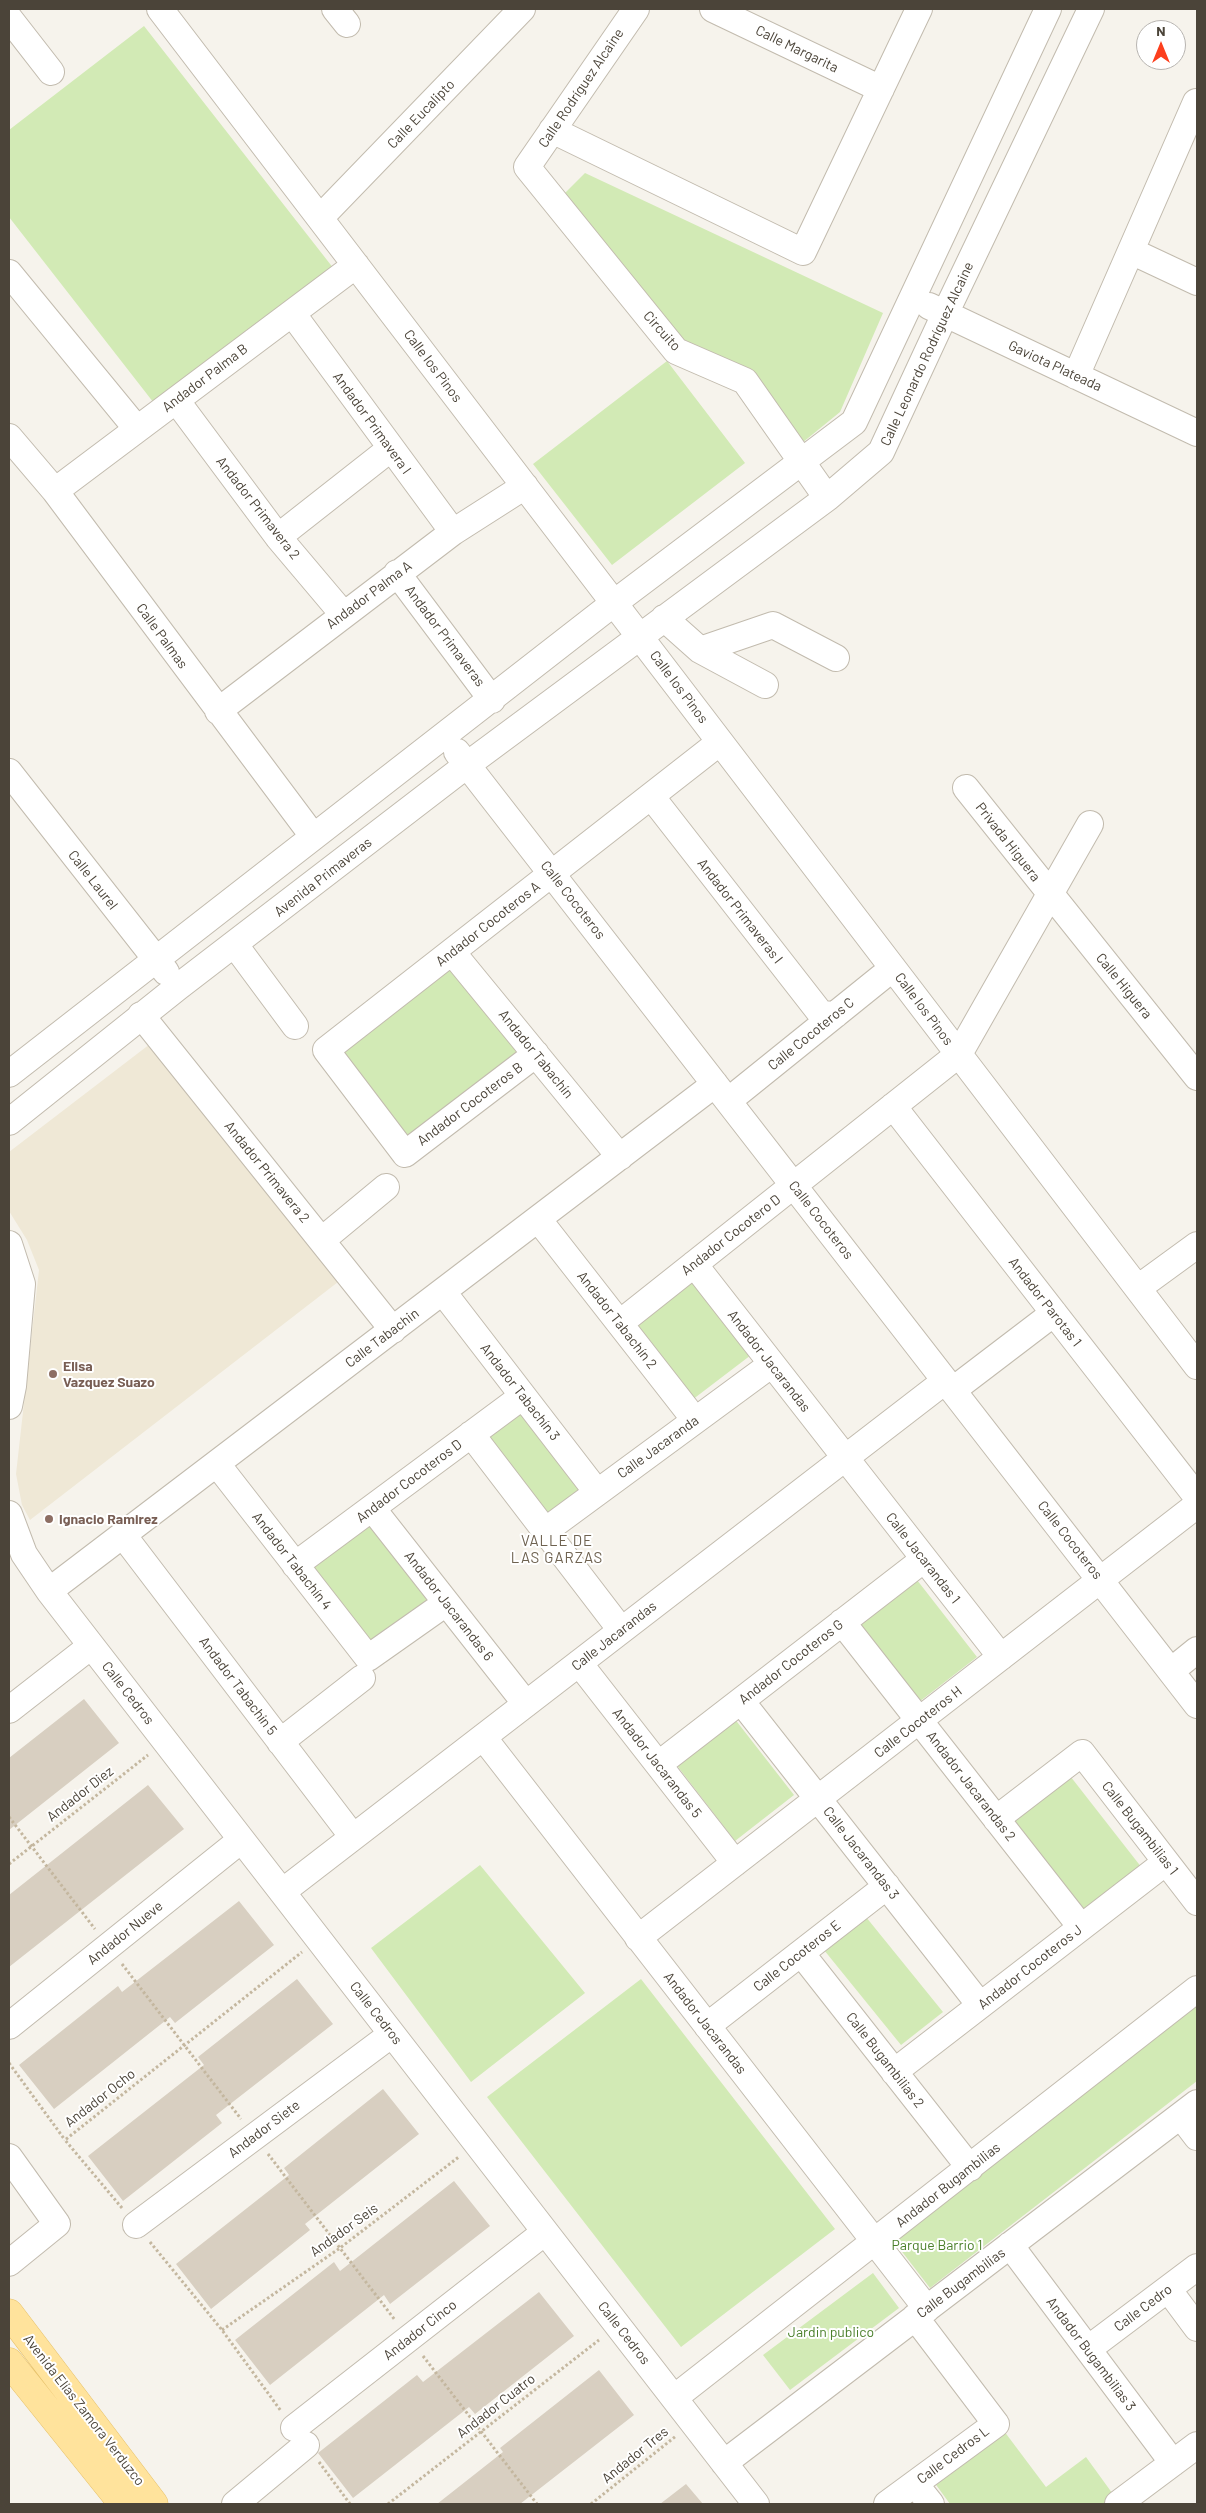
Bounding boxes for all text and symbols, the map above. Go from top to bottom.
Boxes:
north arrow [1136,20,1186,70]
street label: Calle Margarita [753,22,841,76]
text: N [1156,22,1166,39]
street label: Calle Rodríguez Alcaine [535,25,627,151]
street label: Calle Eucalipto [384,76,458,152]
street label: Calle Leonardo Rodríguez Alcaine [877,259,977,449]
street label: Circuito [640,308,684,354]
street label: Calle los Pinos [400,326,466,406]
street label: Gaviota Plateada [1006,337,1104,395]
street label: Andador Palma B [159,340,251,416]
street label: Andador Primavera I [329,369,415,477]
street label: Andador Primavera 2 [213,453,303,563]
street label: Andador Palma A [323,557,415,633]
street label: Andador Primaveras [401,582,489,690]
street label: Calle Palmas [133,600,191,672]
street label: Calle los Pinos [646,647,712,727]
street label: Privada Higuera [972,799,1044,885]
street label: Avenida Primaveras [271,834,375,920]
street label: Calle Laurel [65,847,121,913]
street label: Andador Primaveras I [694,855,786,967]
street label: Calle Cocoteros [537,857,609,943]
street label: Andador Cocoteros A [432,878,544,970]
street label: Calle Higuera [1092,950,1156,1022]
street label: Calle los Pinos [891,969,957,1049]
street label: Calle Cocoteros C [764,994,858,1074]
street label: Andador Tabachín [495,1006,577,1102]
street label: Andador Cocoteros B [414,1059,526,1149]
street label: Andador Primavera 2 [221,1118,313,1226]
street label: Calle Cocoteros [785,1177,857,1263]
street label: Andador Cocotero D [678,1191,784,1279]
street label: Andador Parotas 1 [1005,1254,1085,1350]
street label: Andador Tabachín 2 [574,1268,660,1372]
street label: Calle Tabachin [342,1305,422,1371]
street label: Andador Jacarandas [724,1307,814,1415]
street label: Andador Tabachín 3 [477,1340,563,1444]
place label: Elisa Vazquez Suazo [63,1358,155,1390]
marker: Elisa Vazquez Suazo [47,1368,59,1380]
street label: Calle Jacaranda [614,1412,702,1482]
street label: Andador Cocoteros D [353,1436,465,1526]
street label: Calle Cocoteros [1034,1497,1106,1583]
street label: Andador Tabachín 4 [249,1509,335,1613]
street label: Calle Jacarandas 1 [882,1509,964,1607]
place label: Ignacio Ramirez [59,1511,158,1527]
marker: Ignacio Ramirez [43,1513,55,1525]
district label: VALLE DE LAS GARZAS [510,1532,604,1567]
street label: Andador Jacarandas 6 [401,1548,497,1664]
street label: Calle Jacarandas [568,1598,660,1674]
street label: Andador Cocoteros G [735,1616,847,1708]
street label: Andador Tabachín 5 [195,1633,281,1739]
street label: Calle Cedros [98,1658,158,1728]
street label: Calle Cocoteros H [871,1682,965,1762]
street label: Andador Jacarandas 5 [609,1705,705,1821]
street label: Andador Jacarandas 2 [923,1728,1019,1844]
street label: Andador Diez [43,1763,117,1825]
street label: Calle Bugambilias 1 [1098,1778,1182,1878]
street label: Calle Jacarandas 3 [820,1803,902,1903]
street label: Andador Nueve [84,1898,166,1968]
street label: Calle Cocoteros E [750,1917,844,1995]
street label: Andador Cocoteros J [975,1921,1085,2013]
street label: Andador Jacarandas [660,1969,750,2077]
street label: Calle Cedros [346,1978,406,2048]
street label: Calle Bugambilias 2 [842,2009,928,2111]
street label: Andador Ocho [61,2065,139,2131]
street label: Andador Siete [225,2097,303,2161]
street label: Andador Bugambilias [892,2139,1004,2231]
street label: Andador Seis [307,2200,381,2260]
park label: Parque Barrio 1 [892,2237,982,2253]
street label: Calle Bugambilias [913,2244,1009,2322]
street label: Calle Cedro [1111,2281,1175,2335]
street label: Andador Bugambilias 3 [1043,2294,1139,2414]
street label: Andador Cinco [380,2296,460,2364]
street label: Calle Cedros [594,2298,654,2368]
park label: Jardin publico [788,2324,874,2340]
street label: Avenida Elías Zamora Verduzco [20,2331,148,2489]
street label: Andador Cuatro [453,2370,539,2442]
street label: Calle Cedros L [914,2422,992,2488]
street label: Andador Tres [599,2423,671,2487]

